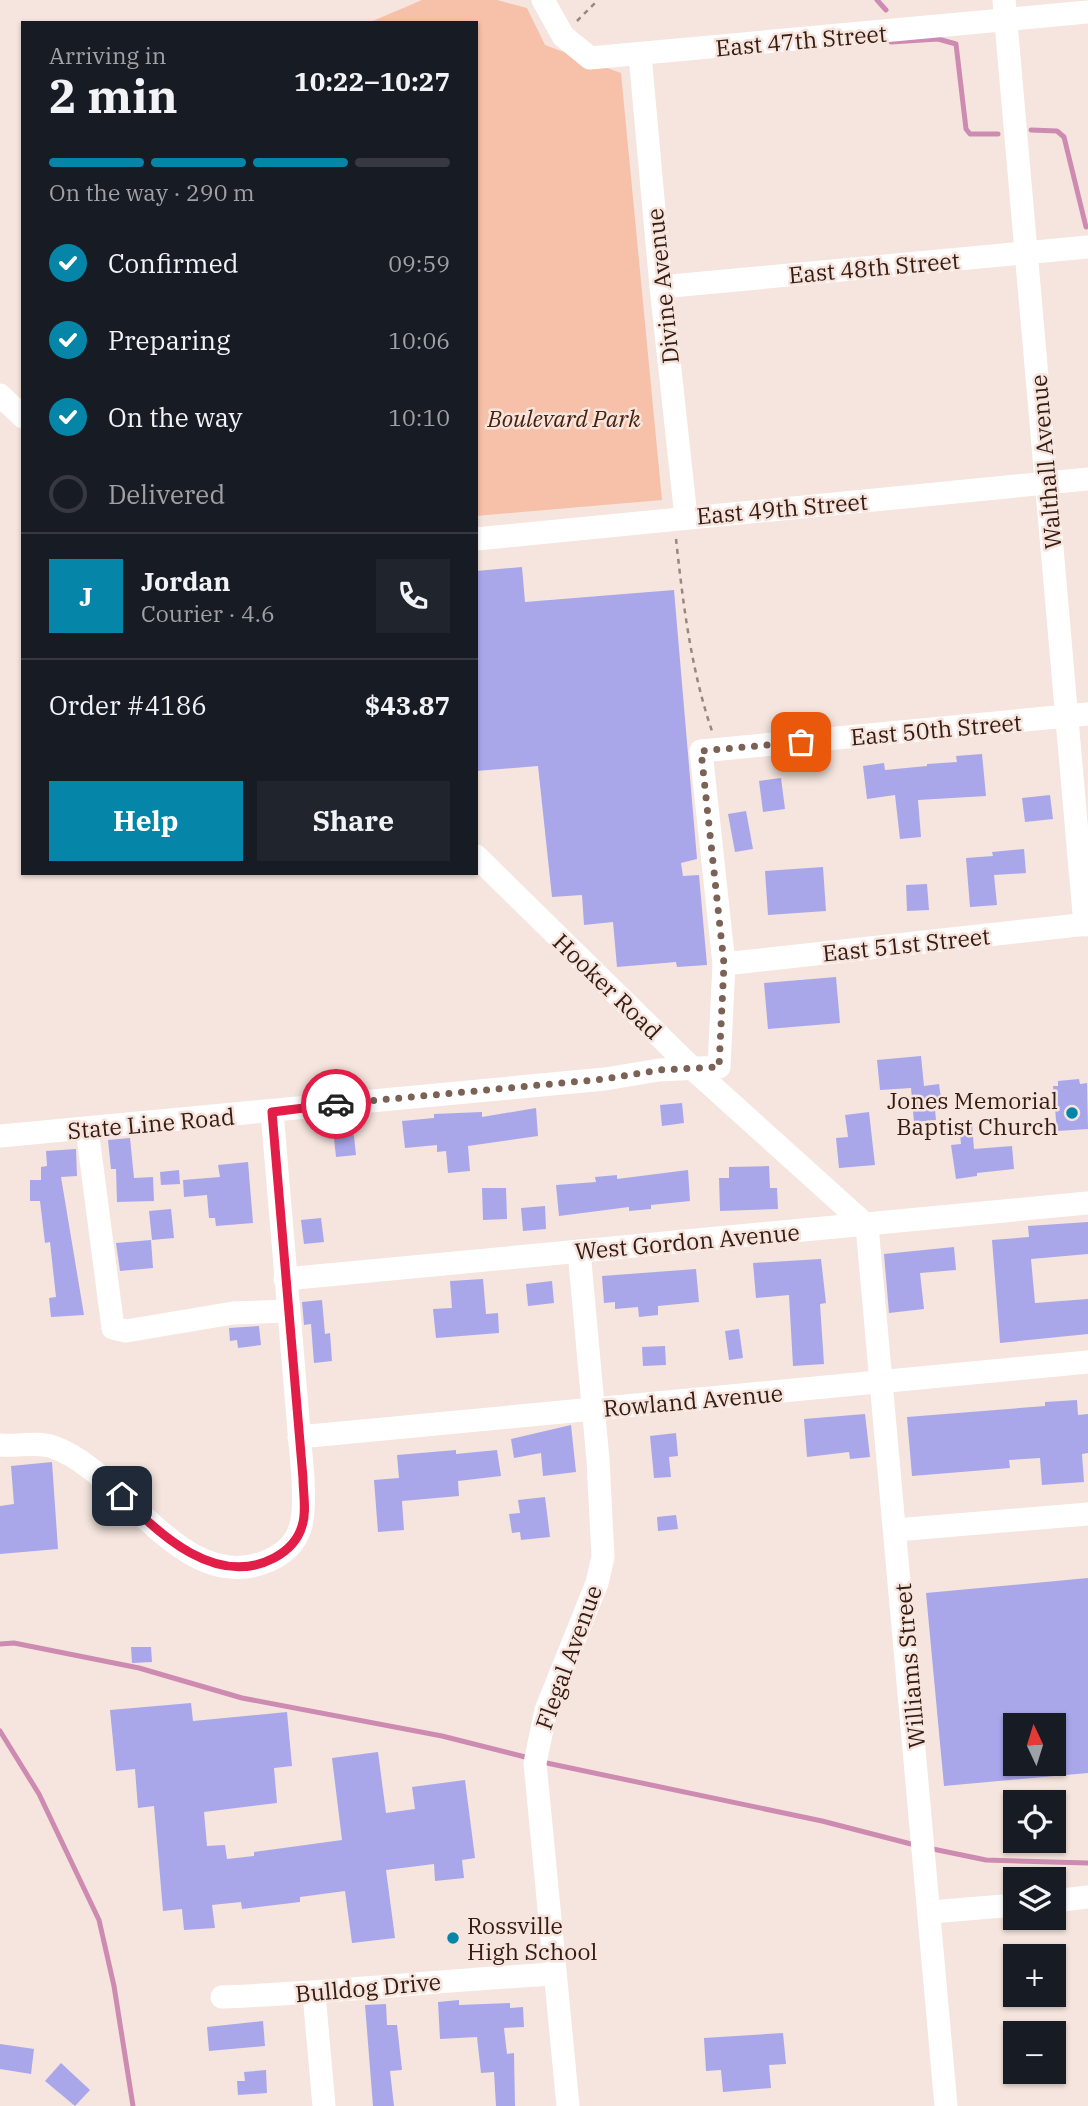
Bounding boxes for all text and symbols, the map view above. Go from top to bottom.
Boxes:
street label: East 47th Street [714,18,888,62]
text: Arriving in [49,40,166,70]
text: 10:22–10:27 [294,64,450,98]
text: 2 min [49,66,178,126]
text: On the way · 290 m [49,177,255,207]
street label: Divine Avenue [639,207,685,365]
icon: check [49,244,87,282]
street label: East 48th Street [787,245,961,289]
text: Confirmed [108,246,239,280]
text: 09:59 [388,248,450,278]
icon: check [49,321,87,359]
text: Preparing [108,323,230,357]
text: 10:06 [388,325,450,355]
street label: Walthall Avenue [1022,373,1068,551]
icon: check [49,398,87,436]
text: On the way [108,400,242,434]
text: 10:10 [388,402,450,432]
park label: Boulevard Park [486,403,641,433]
text: Delivered [108,477,225,511]
street label: East 49th Street [695,486,869,530]
button: phone [376,559,450,633]
text: Jordan [141,564,231,598]
text: J [79,579,93,613]
text: Courier · 4.6 [141,598,275,628]
text: Order #4186 [49,688,207,722]
text: $43.87 [365,688,450,722]
street label: East 50th Street [849,707,1023,751]
pin [771,712,831,772]
icon: bag [782,723,820,761]
button: Help [49,781,243,861]
button: Share [257,781,450,861]
street label: East 51st Street [821,920,991,968]
street label: Hooker Road [547,927,669,1045]
courier [301,1069,371,1139]
icon: car [317,1085,355,1123]
place label: Jones Memorial Baptist Church [887,1085,1058,1141]
street label: State Line Road [66,1101,236,1145]
marker: Jones Memorial Baptist Church [1064,1105,1080,1121]
street label: West Gordon Avenue [573,1216,801,1266]
street label: Rowland Avenue [602,1377,784,1423]
pin [92,1466,152,1526]
icon: home [103,1477,141,1515]
street label: Flegal Avenue [528,1581,608,1733]
street label: Williams Street [887,1582,931,1750]
north arrow [1003,1713,1066,1776]
map controls [1003,1713,1066,2084]
button: locate [1003,1790,1066,1853]
button: layers [1003,1867,1066,1930]
place label: Rossville High School [467,1910,597,1966]
marker: Rossville High School [445,1930,461,1946]
button: + [1003,1944,1066,2007]
street label: Bulldog Drive [294,1966,442,2008]
button: − [1003,2021,1066,2084]

